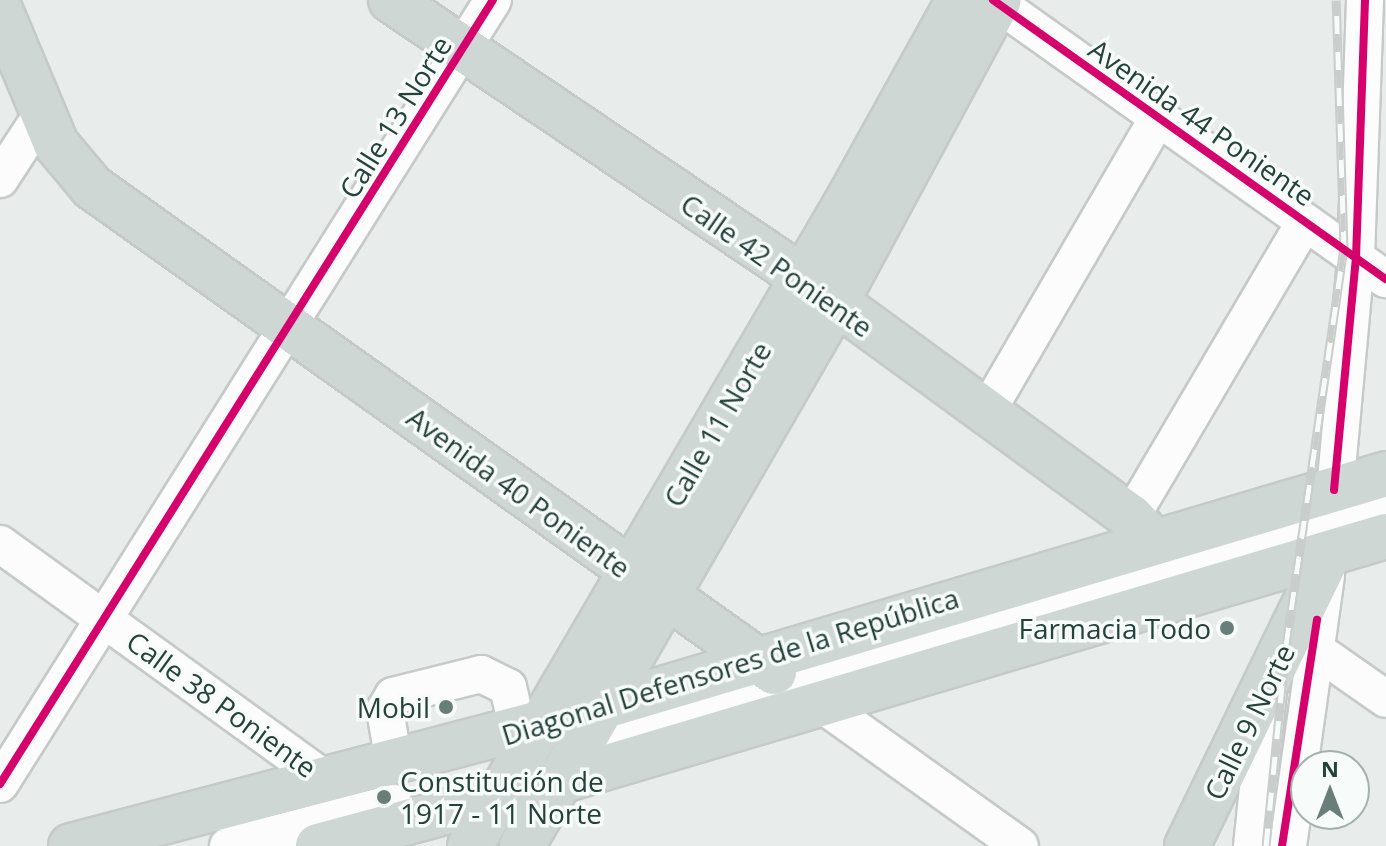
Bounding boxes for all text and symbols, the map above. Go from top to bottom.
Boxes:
street label: Calle 13 Norte [332,30,458,204]
street label: Avenida 44 Poniente [1083,32,1321,212]
street label: Calle 42 Poniente [675,186,879,344]
street label: Calle 11 Norte [656,336,778,512]
street label: Avenida 40 Poniente [401,400,637,584]
street label: Diagonal Defensores de la República [498,580,962,752]
place label: Farmacia Todo [1019,611,1211,645]
marker: Farmacia Todo [1218,619,1236,637]
street label: Calle 38 Poniente [121,624,323,784]
street label: Calle 9 Norte [1197,639,1301,805]
place label: Mobil [357,690,430,724]
marker: Mobil [437,698,455,716]
north arrow [1290,750,1370,830]
text: N [1321,753,1339,783]
place label: Constitución de 1917 - 11 Norte [400,764,604,830]
marker: Constitución de 1917 - 11 Norte [375,788,393,806]

